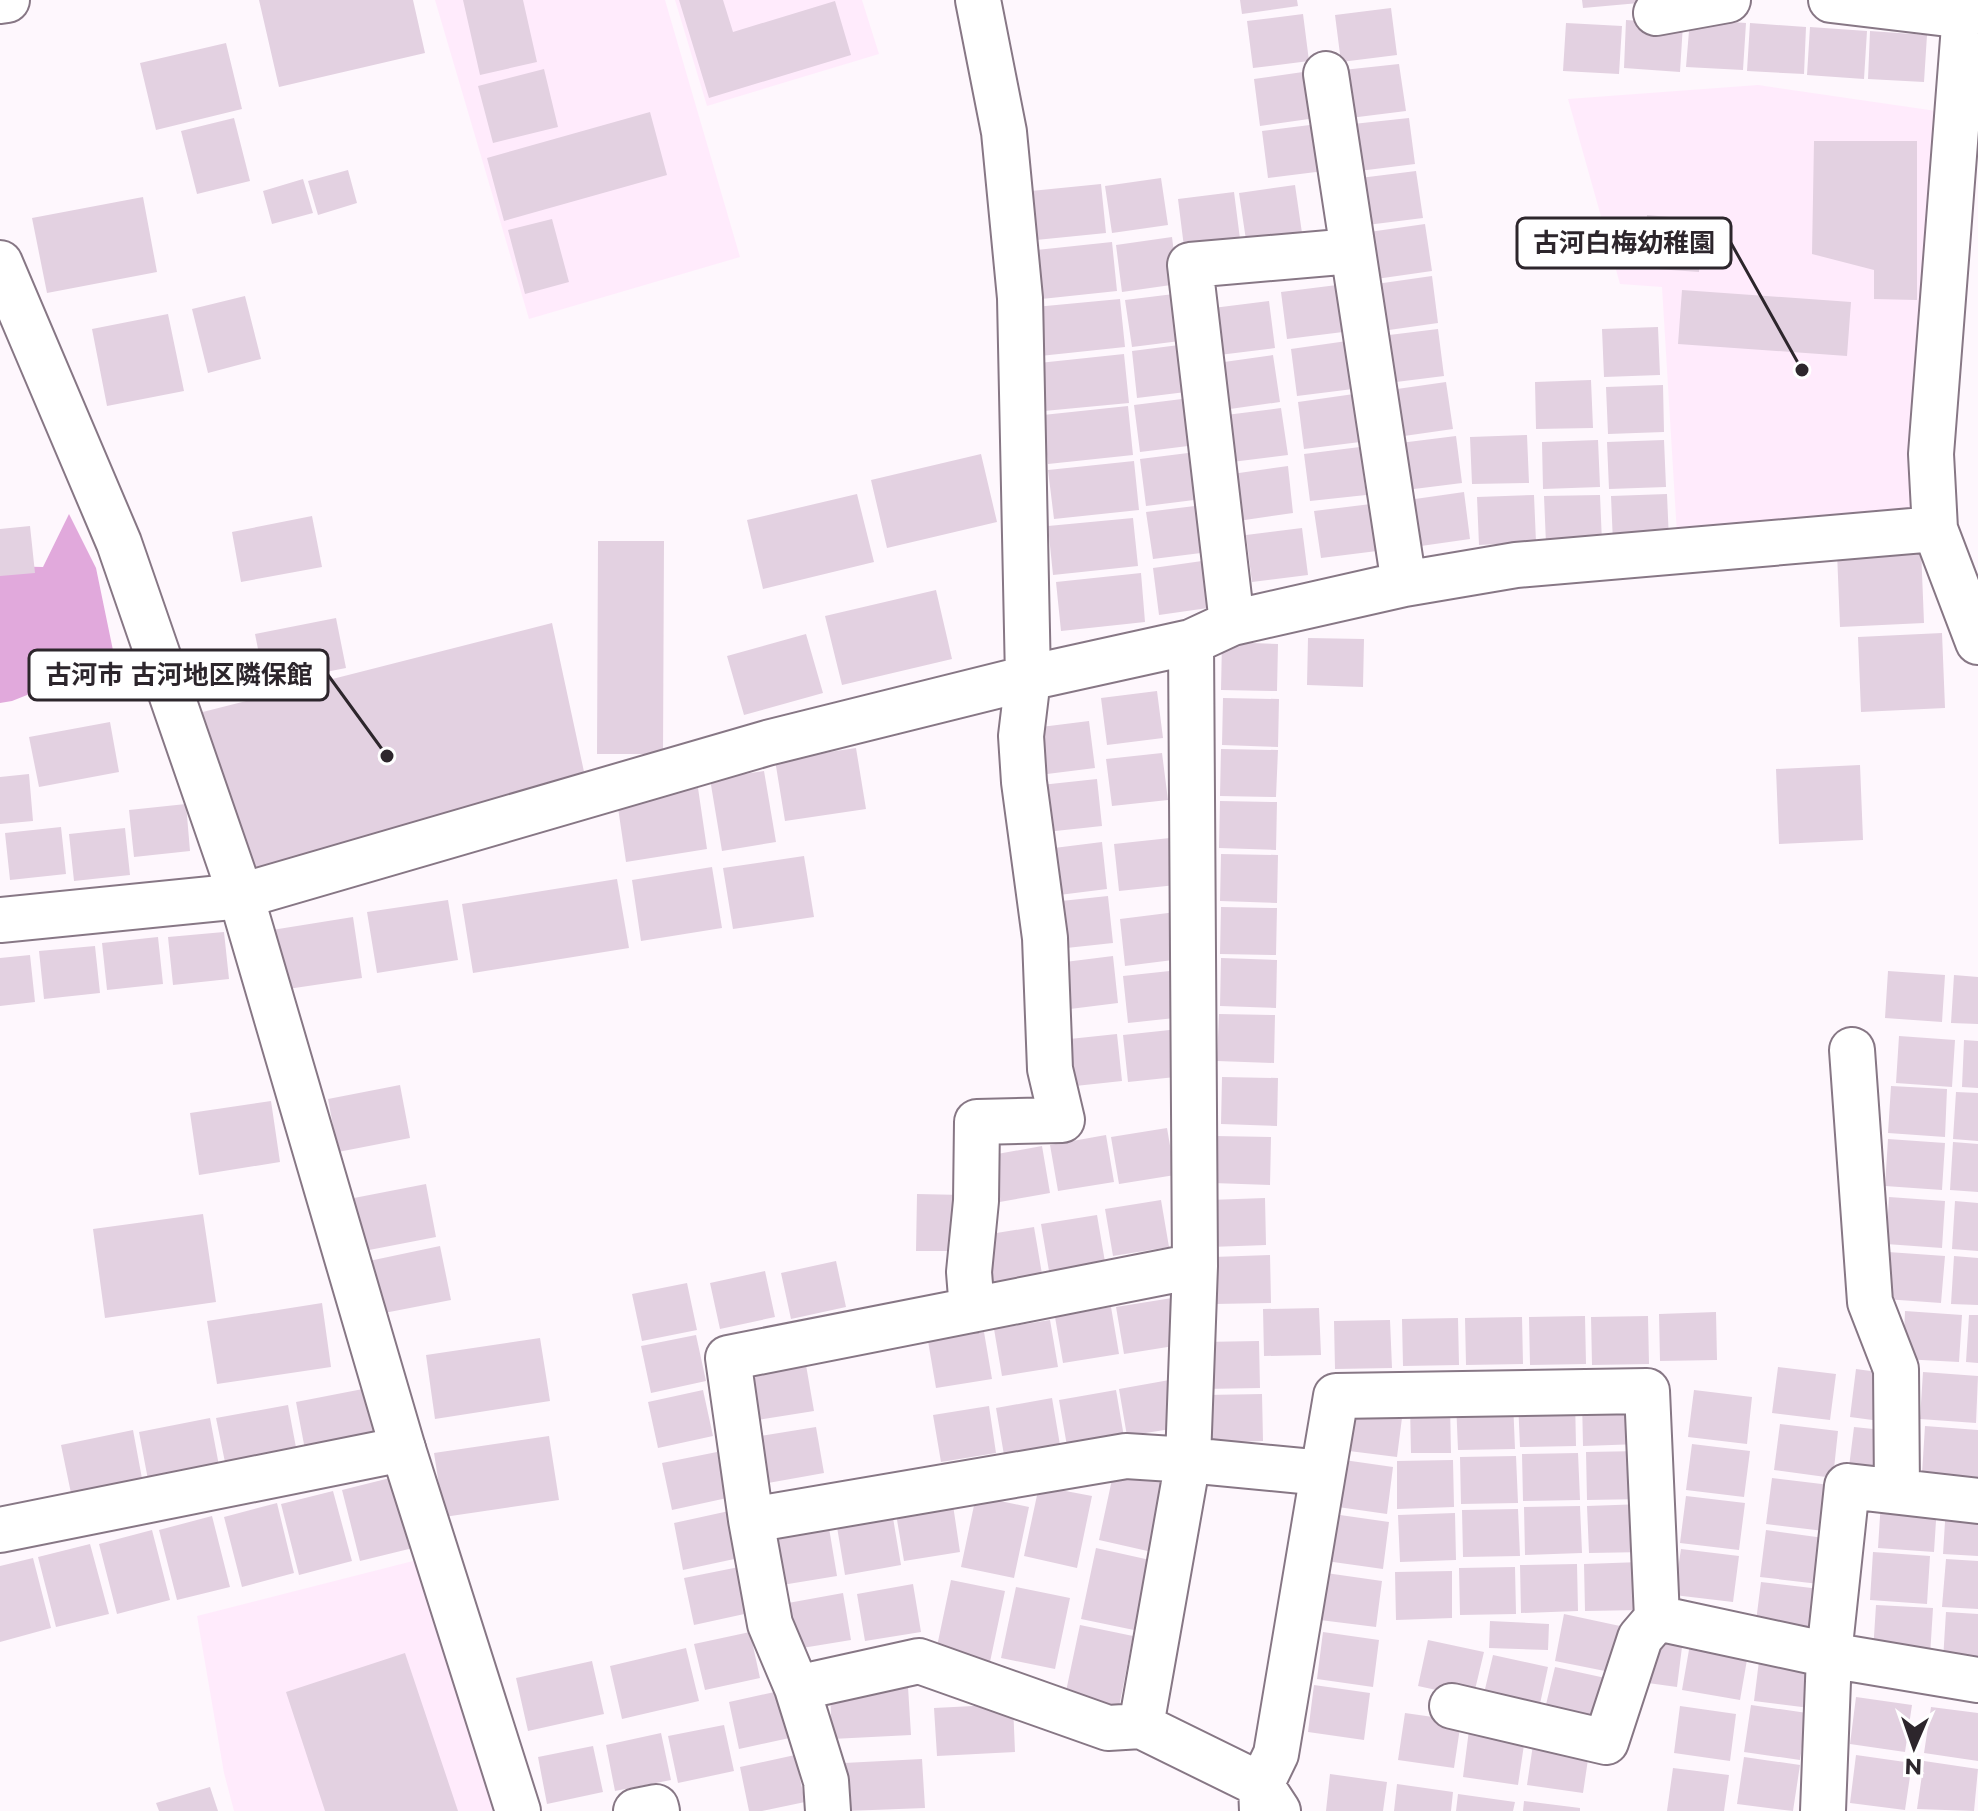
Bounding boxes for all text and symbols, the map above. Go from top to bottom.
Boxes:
callout: 古河白梅幼稚園 [1517,218,1731,268]
text: 古河白梅幼稚園 [1533,227,1715,259]
callout: 古河市 古河地区隣保館 [29,650,328,700]
text: 古河市 古河地区隣保館 [45,659,313,691]
north arrow [1874,1707,1954,1787]
text: N [1904,1753,1923,1780]

